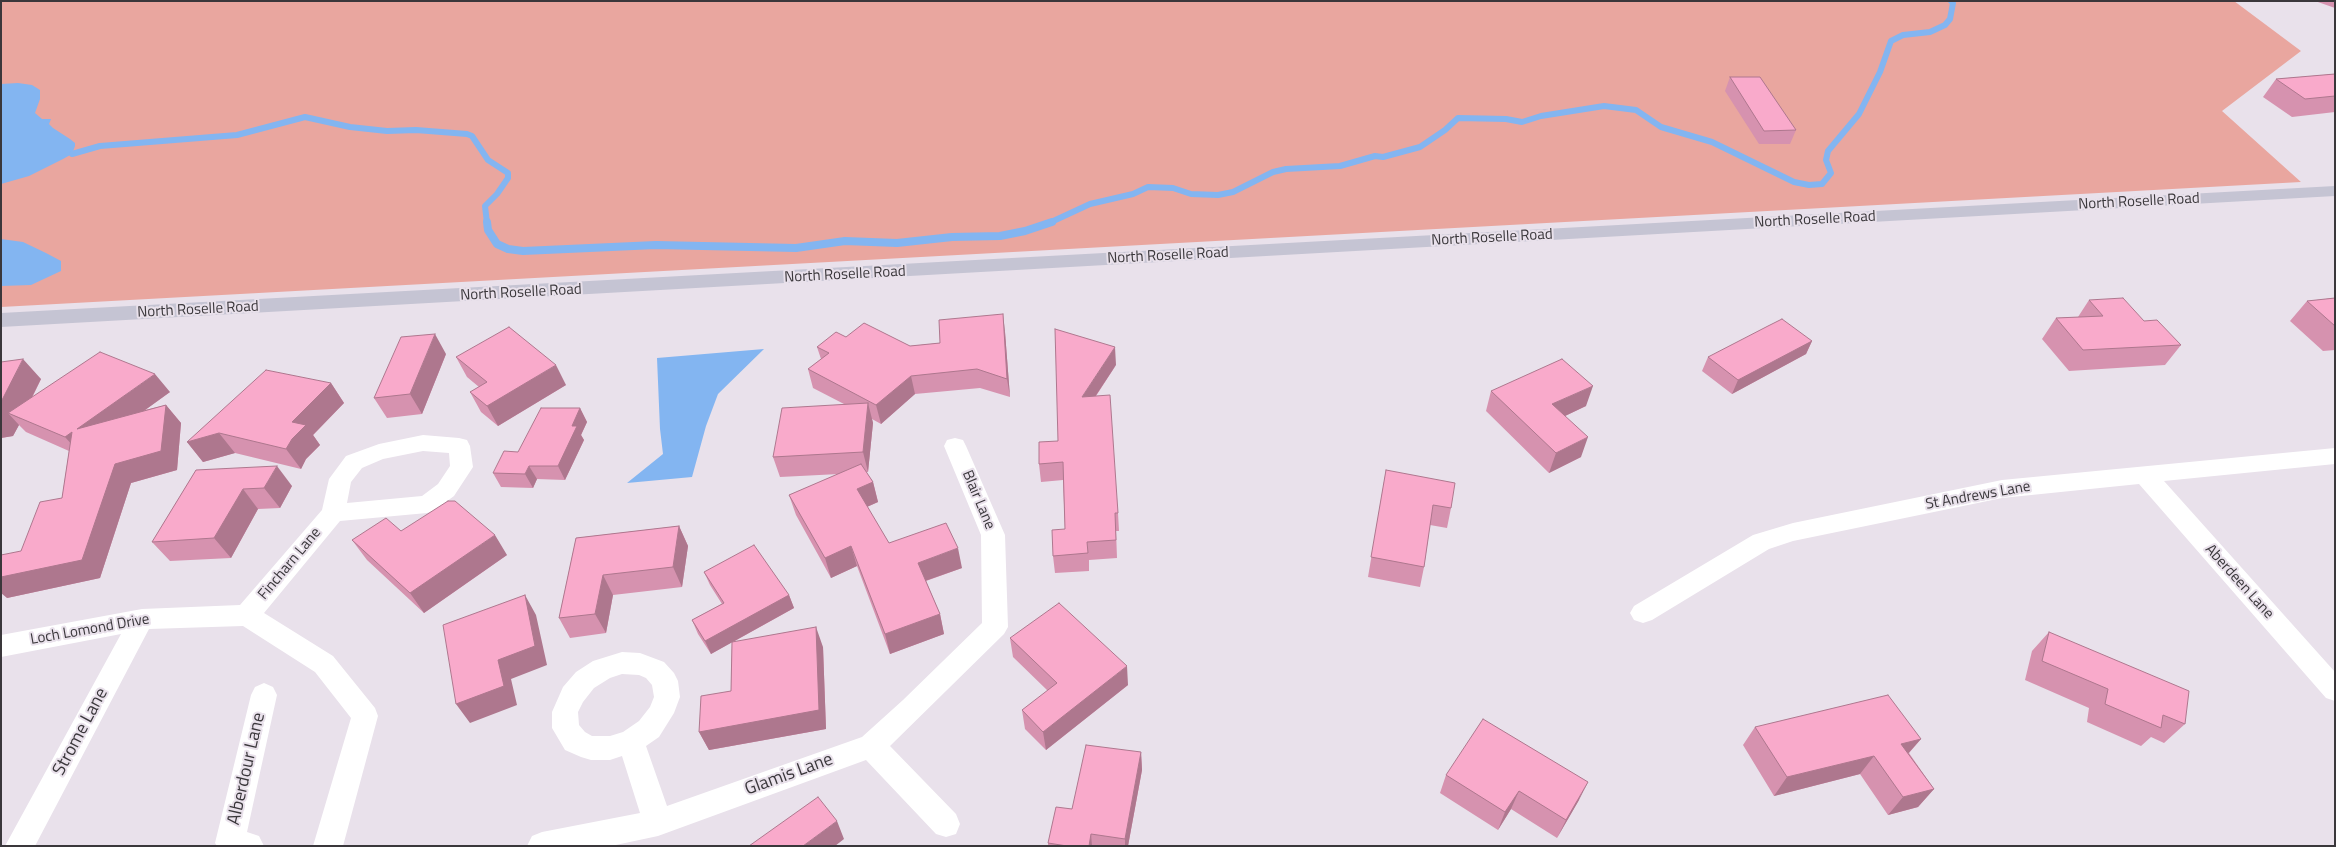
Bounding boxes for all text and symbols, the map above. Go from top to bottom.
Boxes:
street label: North Roselle Road [2078,190,2200,214]
street label: North Roselle Road [1754,208,1876,232]
street label: North Roselle Road [1431,226,1553,250]
street label: North Roselle Road [1107,244,1229,268]
street label: North Roselle Road [784,263,906,287]
street label: North Roselle Road [460,281,582,305]
street label: North Roselle Road [137,298,259,322]
street label: Blair Lane [958,468,998,532]
street label: St Andrews Lane [1924,478,2032,514]
street label: Fincharn Lane [255,524,325,604]
street label: Aberdeen Lane [2201,541,2277,623]
street label: Loch Lomond Drive [29,611,151,649]
street label: Strome Lane [49,685,113,779]
street label: Alberdour Lane [224,711,270,827]
street label: Glamis Lane [742,749,836,801]

